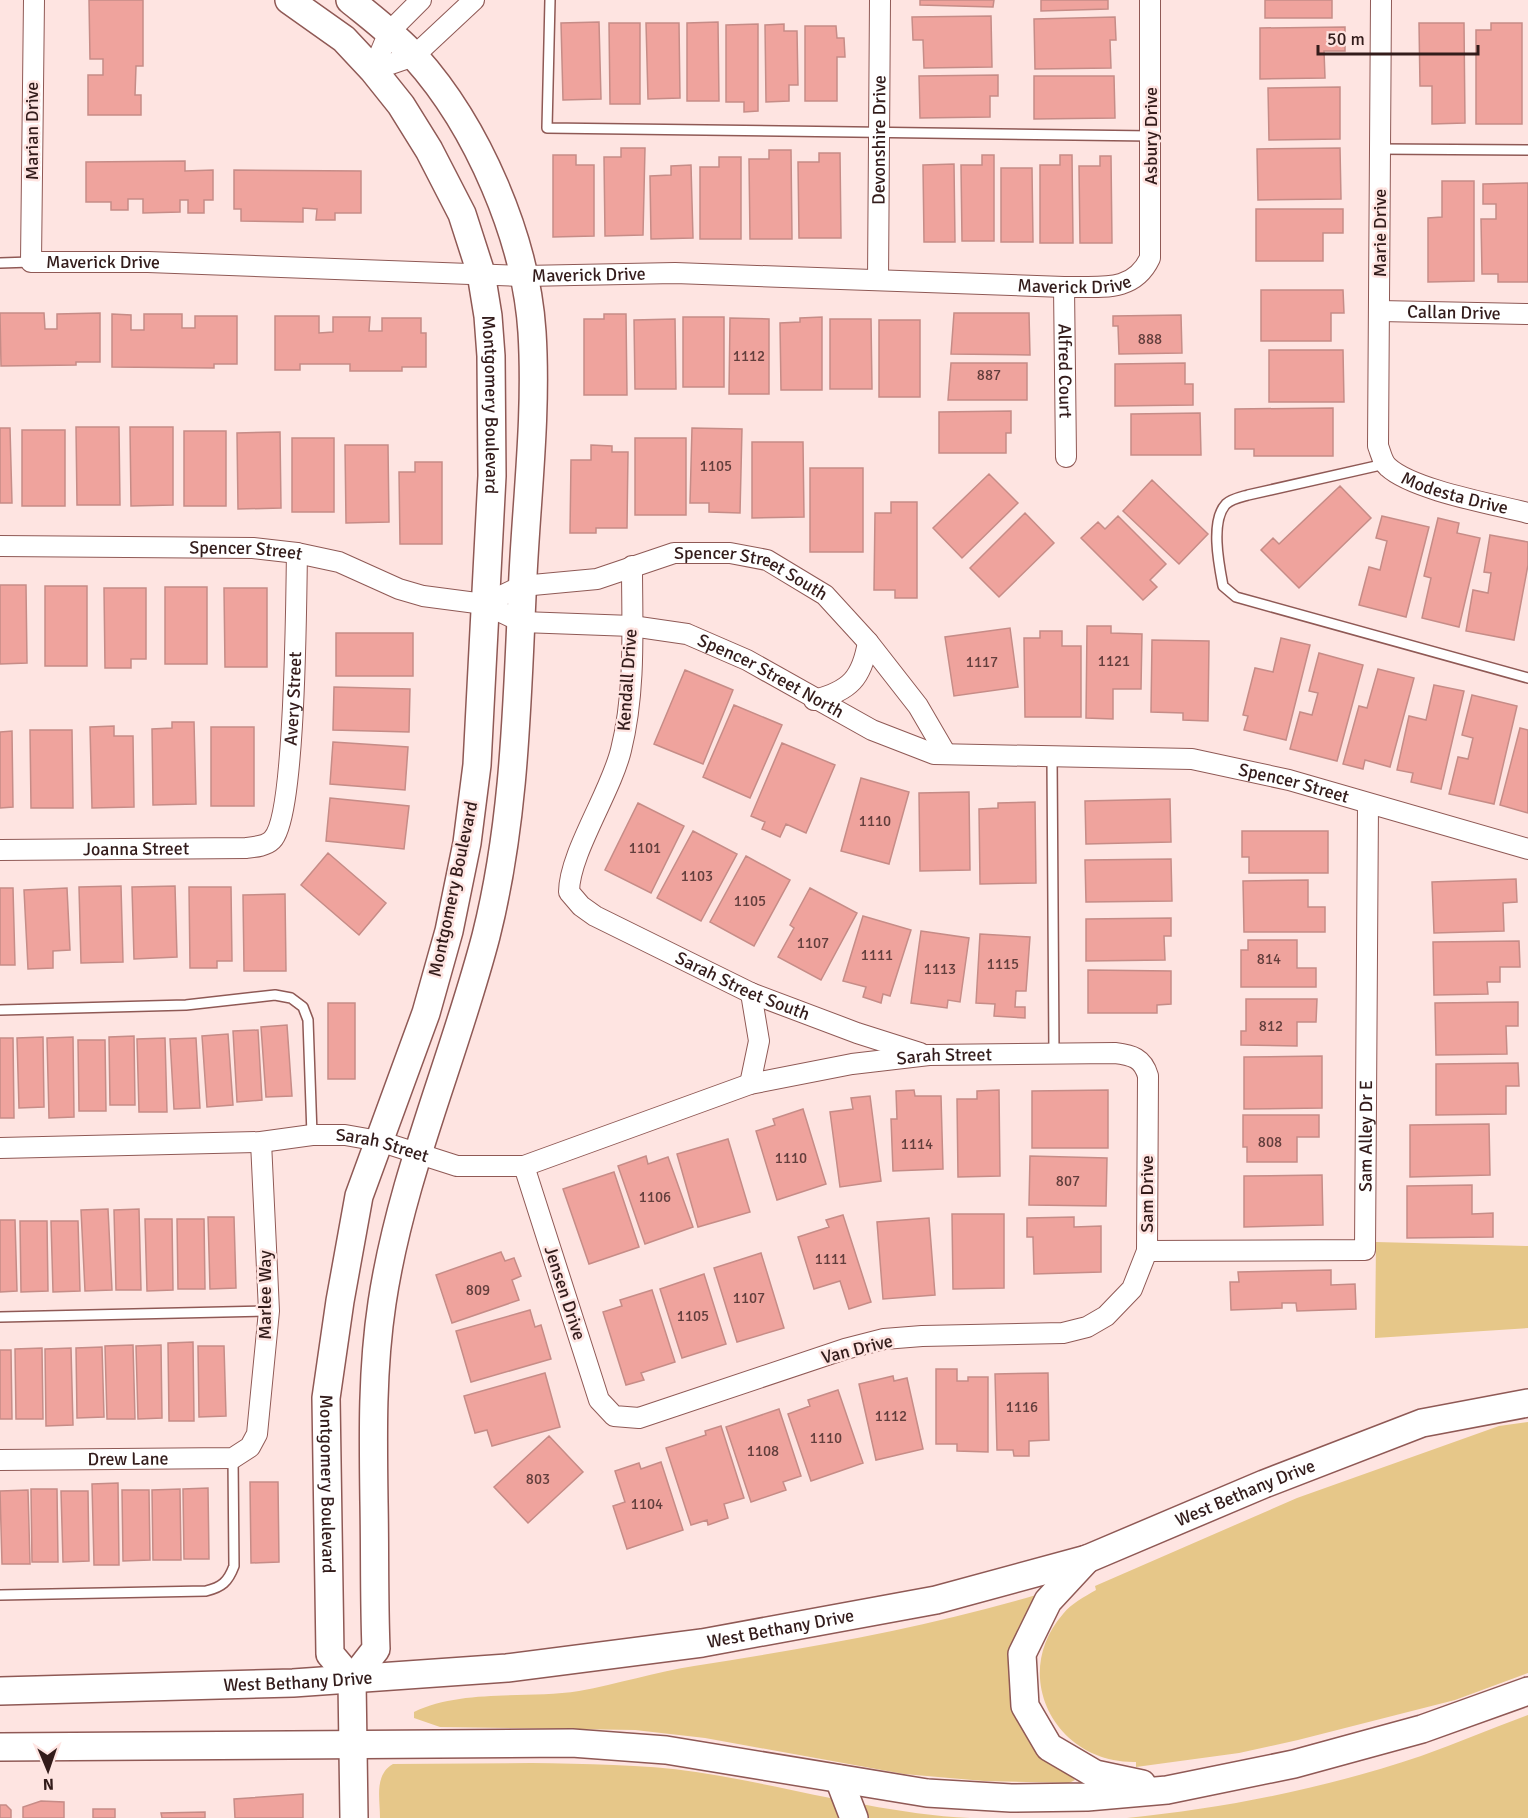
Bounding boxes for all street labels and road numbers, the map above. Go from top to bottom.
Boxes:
street label: Devonshire Drive [868,75,890,205]
street label: Marian Drive [21,82,43,180]
street label: Asbury Drive [1140,87,1162,185]
street label: Marie Drive [1369,189,1391,277]
street label: Maverick Drive [46,251,160,273]
street label: Maverick Drive [532,263,646,287]
street label: Maverick Drive [1017,270,1135,298]
street label: Callan Drive [1407,301,1501,324]
street label: Montgomery Boulevard [477,314,503,495]
street label: Alfred Court [1053,324,1077,418]
street label: Modesta Drive [1398,467,1510,519]
street label: Spencer Street [189,536,305,565]
street label: Spencer Street South [674,542,832,605]
street label: Kendall Drive [612,628,642,732]
street label: Spencer Street North [694,629,848,723]
street label: Avery Street [280,651,306,746]
street label: Spencer Street [1236,758,1352,808]
street label: Montgomery Boulevard [424,799,482,979]
street label: Joanna Street [83,837,189,860]
street label: Sarah Street South [672,946,813,1025]
street label: Sarah Street [895,1043,992,1070]
street label: Sam Alley Dr E [1354,1080,1377,1192]
street label: Sarah Street [336,1124,432,1167]
street label: Sam Drive [1136,1155,1158,1233]
street label: Jensen Drive [539,1243,591,1343]
street label: Marlee Way [254,1250,276,1340]
street label: Van Drive [819,1330,895,1368]
street label: Montgomery Boulevard [315,1394,340,1574]
street label: Drew Lane [87,1448,169,1470]
street label: West Bethany Drive [1172,1454,1318,1531]
street label: West Bethany Drive [705,1604,856,1653]
street label: West Bethany Drive [223,1666,373,1696]

